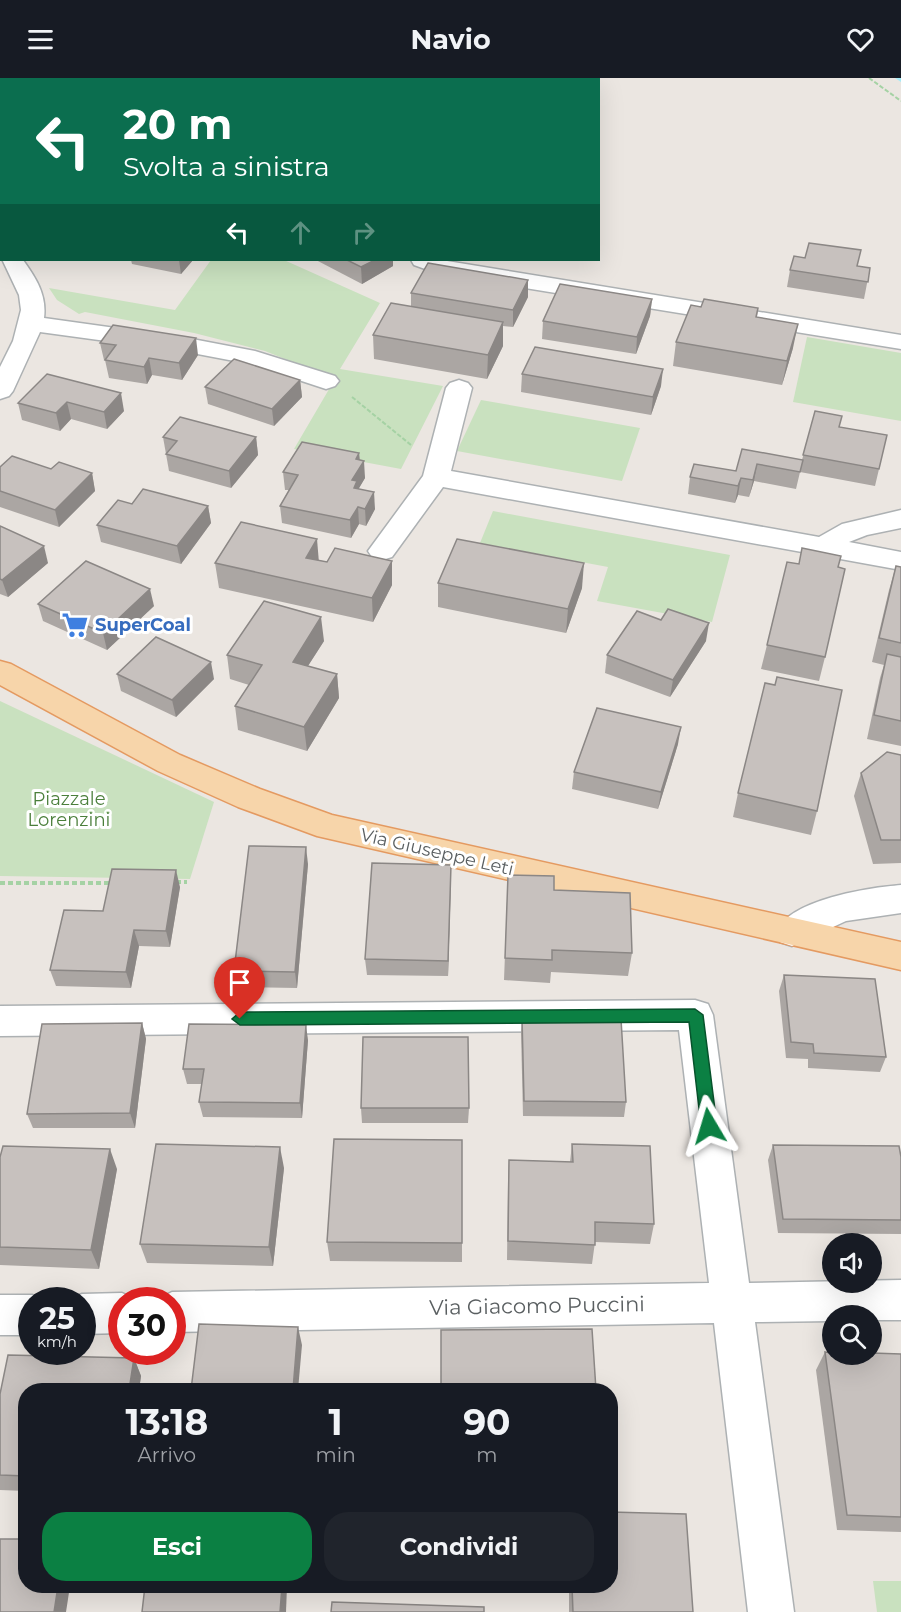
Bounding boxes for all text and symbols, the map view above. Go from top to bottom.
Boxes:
icon: menu [24,23,57,56]
text: Navio [410,23,491,56]
icon: heart [844,23,877,56]
text: 20 m [123,98,232,150]
icon: left [24,102,102,180]
text: Svolta a sinistra [123,150,330,183]
icon: left [221,216,254,249]
icon: ahead [284,216,317,249]
icon: right [347,216,380,249]
supermarket icon: SuperCoal [60,610,90,640]
place label: SuperCoal [95,614,191,636]
park label: Piazzale Lorenzini [28,788,110,831]
street label: Via Giuseppe Leti [358,824,516,880]
pin [214,957,265,1019]
icon: arrive [223,966,256,999]
position arrow [677,1094,741,1158]
map controls [822,1233,882,1365]
button: sound [822,1233,882,1293]
speed limit sign: 30 [108,1287,186,1365]
street label: Via Giacomo Puccini [429,1291,645,1320]
text: 25 [39,1300,75,1337]
button: search [822,1305,882,1365]
text: km/h [37,1332,77,1351]
text: 13:18 [125,1400,208,1444]
text: 1 [329,1400,343,1444]
text: 90 [463,1400,511,1444]
text: Arrivo [138,1443,196,1467]
text: min [316,1443,356,1467]
text: m [476,1443,497,1467]
button: Esci [42,1512,312,1581]
button: Condividi [324,1512,594,1581]

